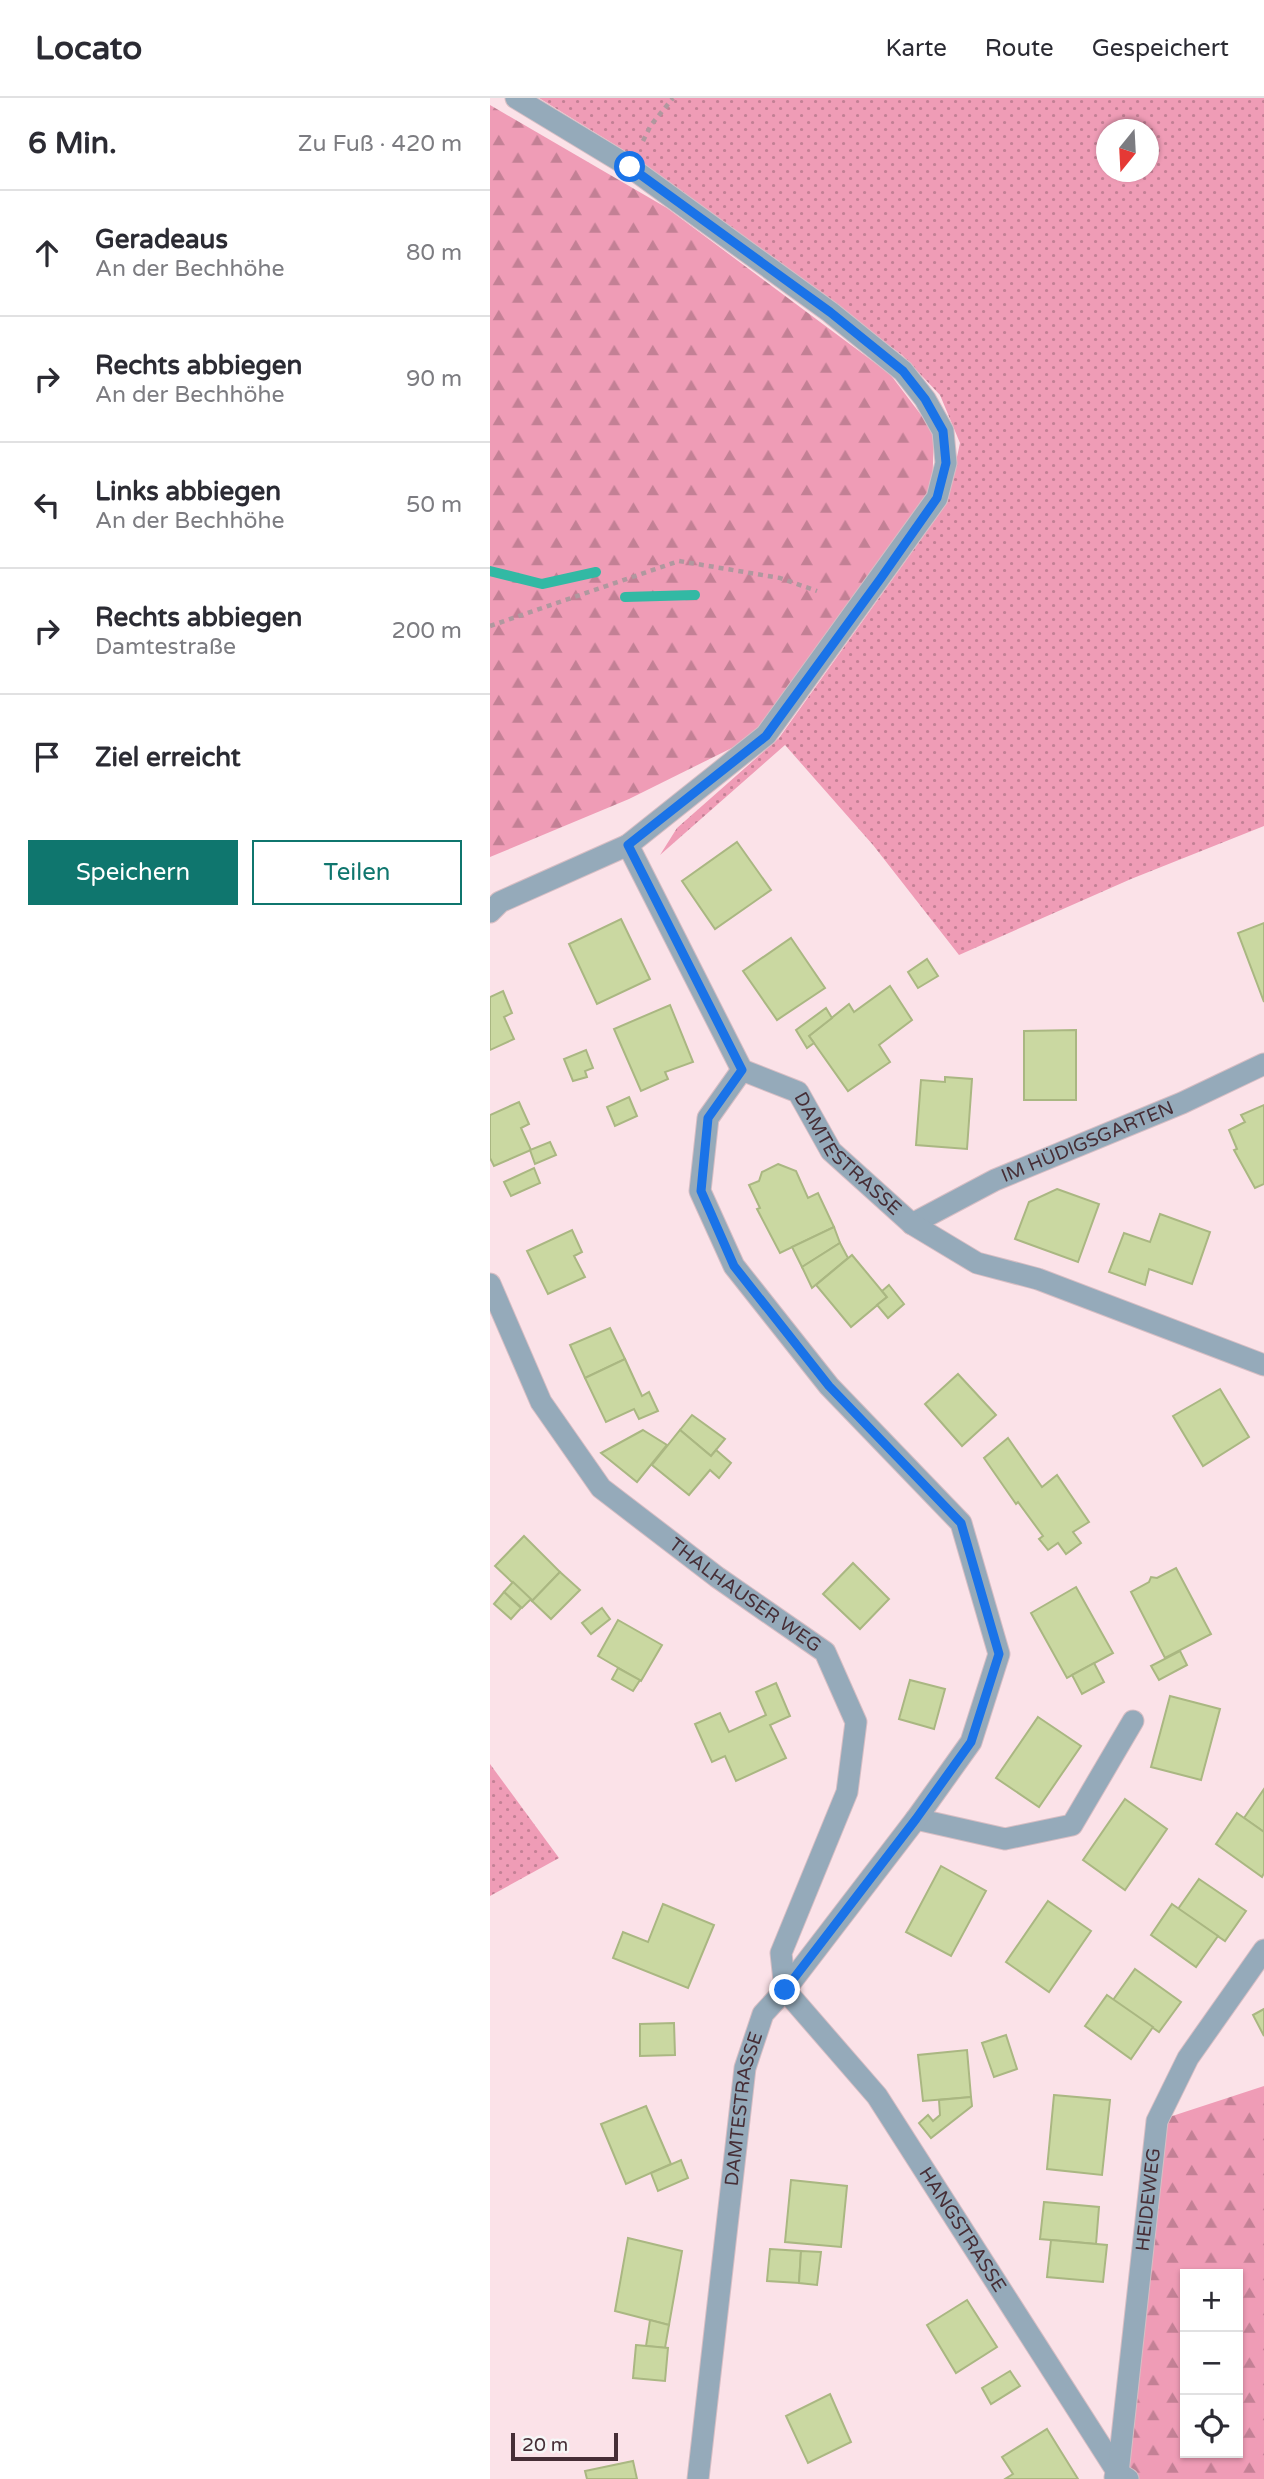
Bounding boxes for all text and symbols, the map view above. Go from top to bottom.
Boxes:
text: Locato [35,29,142,68]
text: Karte [885,34,947,63]
text: Route [985,34,1054,63]
text: Gespeichert [1092,34,1229,63]
north arrow [1096,119,1159,182]
text: 6 Min. [28,125,117,162]
text: Zu Fuß · 420 m [298,130,462,158]
route start [614,151,645,182]
text: Geradeaus [95,224,228,255]
icon: ahead [28,234,66,272]
text: 80 m [406,239,462,267]
text: An der Bechhöhe [95,255,284,283]
text: Rechts abbiegen [95,350,302,381]
icon: right [28,360,66,398]
text: 90 m [406,365,462,393]
text: An der Bechhöhe [95,381,284,409]
text: Links abbiegen [95,476,281,507]
icon: left [28,486,66,524]
text: 50 m [406,491,462,519]
text: An der Bechhöhe [95,507,284,535]
text: Rechts abbiegen [95,602,302,633]
icon: right [28,612,66,650]
text: 200 m [392,617,462,645]
text: Damtestraße [95,633,236,661]
icon: arrive [28,738,66,776]
text: Ziel erreicht [95,742,241,773]
button: Speichern [28,840,238,905]
button: Teilen [252,840,462,905]
street label: DAMTESTRASSE [789,1088,906,1220]
street label: IM HÜDIGSGARTEN [998,1097,1177,1187]
street label: THALHAUSER WEG [665,1533,825,1657]
route end [769,1974,800,2005]
street label: DAMTESTRASSE [721,2029,767,2187]
street label: HEIDEWEG [1132,2147,1165,2253]
street label: HANGSTRASSE [914,2163,1011,2296]
map controls [1180,2269,1243,2458]
button: + [1180,2269,1243,2332]
button: − [1180,2332,1243,2395]
button: locate [1180,2395,1243,2458]
scale bar [511,2430,618,2462]
text: 20 m [522,2434,568,2456]

